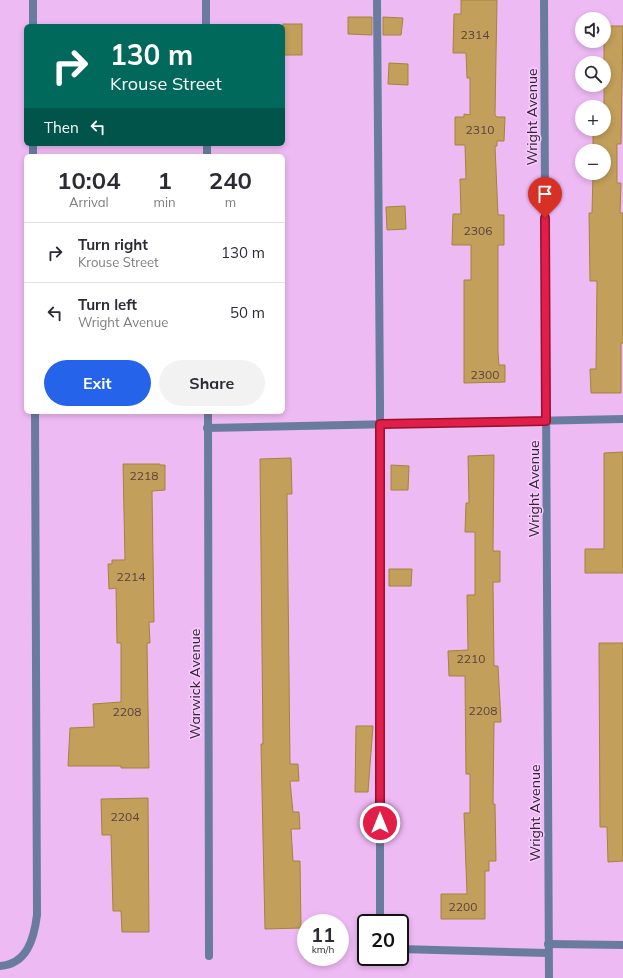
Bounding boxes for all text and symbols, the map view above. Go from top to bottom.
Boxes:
map controls [575,12,611,180]
button: sound [575,12,611,48]
house number: 2314 [461,27,489,42]
text: 130 m [110,37,193,72]
icon: right [44,40,96,92]
button: search [575,56,611,92]
street label: Wright Avenue [523,68,541,166]
text: Krouse Street [110,72,222,95]
button: + [575,100,611,136]
icon: left [87,116,109,138]
text: Then [44,118,79,137]
house number: 2310 [466,122,494,137]
button: − [575,144,611,180]
text: 10:04 [57,165,121,195]
text: 1 [157,165,172,195]
text: 240 [209,165,252,195]
pin [528,177,562,218]
icon: arrive [534,183,556,205]
text: Arrival [69,194,109,210]
text: min [154,194,176,210]
text: m [225,194,236,210]
house number: 2306 [464,223,492,238]
text: Turn right [78,235,148,254]
icon: right [44,242,66,264]
text: 130 m [221,243,265,262]
text: Krouse Street [78,254,159,270]
text: Turn left [78,295,137,314]
icon: left [44,302,66,324]
text: 50 m [230,303,265,322]
text: Wright Avenue [78,314,168,330]
button: Exit [44,360,151,406]
button: Share [159,360,265,406]
house number: 2300 [471,367,499,382]
street label: Wright Avenue [525,440,543,538]
house number: 2218 [130,468,158,483]
house number: 2214 [117,569,145,584]
street label: Warwick Avenue [186,629,204,739]
house number: 2210 [457,651,485,666]
house number: 2208 [469,703,497,718]
house number: 2208 [113,704,141,719]
street label: Wright Avenue [526,764,544,862]
position arrow [359,802,401,844]
house number: 2204 [111,809,139,824]
house number: 2200 [449,899,477,914]
speed limit sign: 20 [357,914,409,966]
text: 11 [311,922,335,947]
text: km/h [312,943,334,956]

